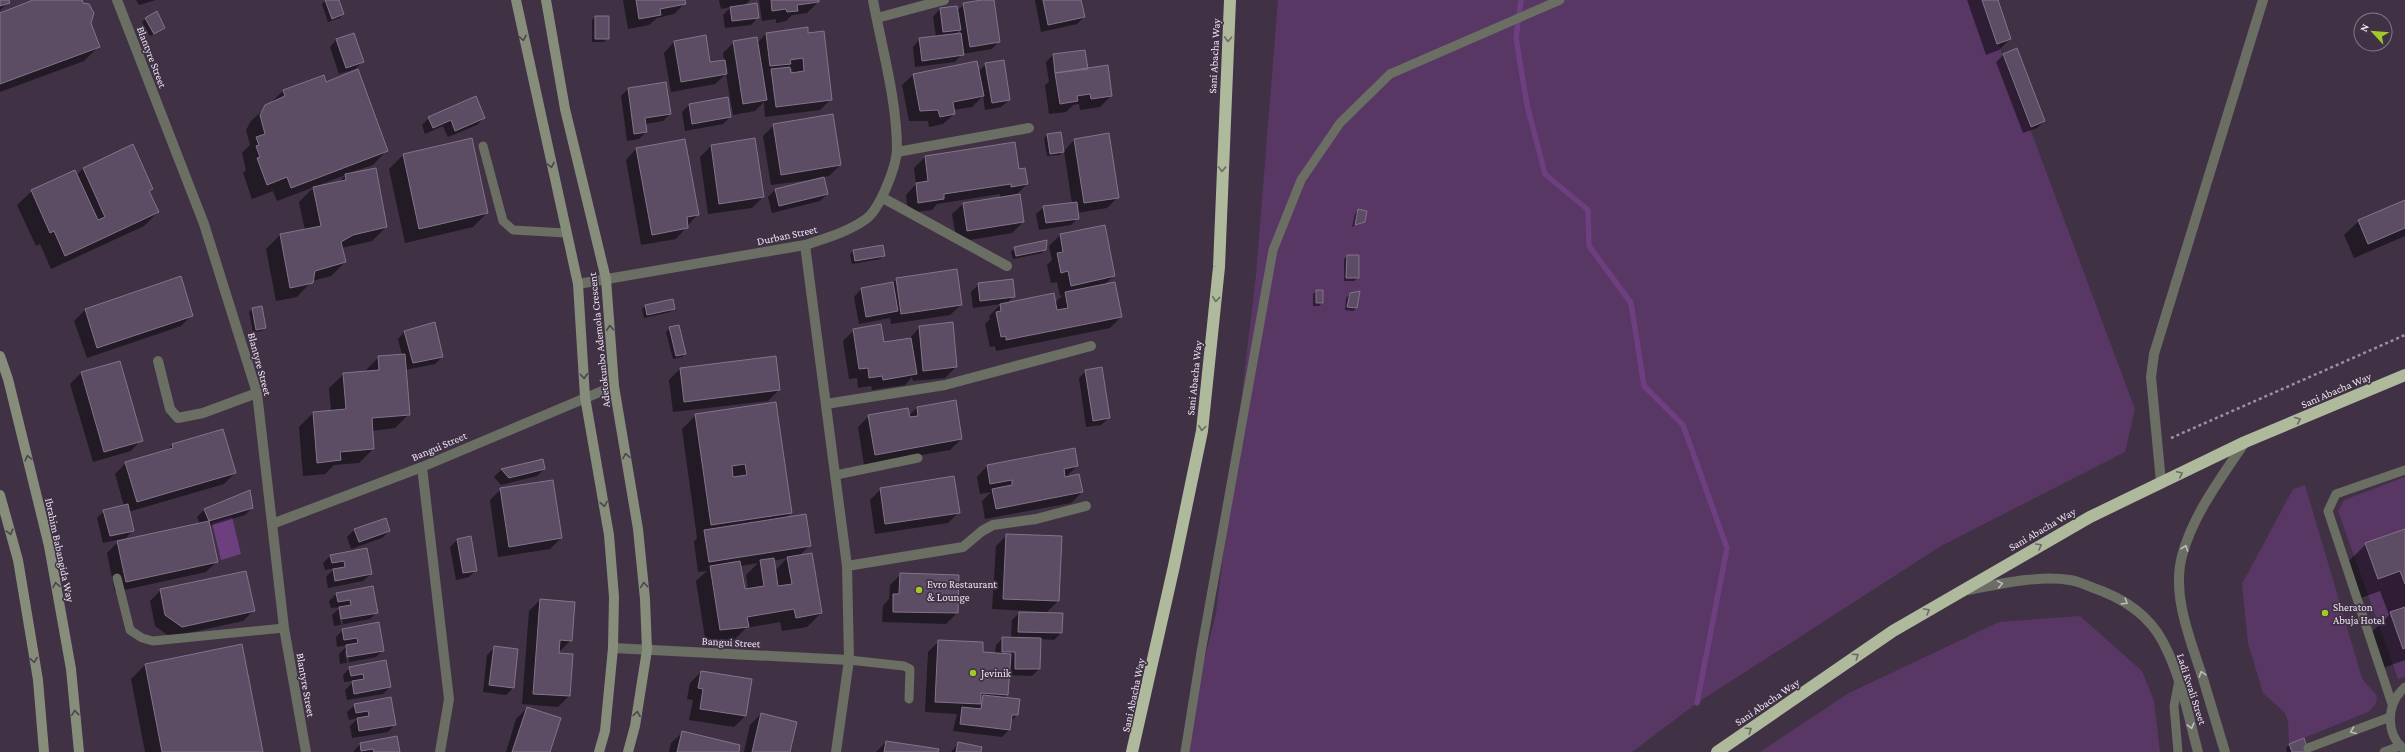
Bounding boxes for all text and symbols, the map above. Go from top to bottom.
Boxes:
north arrow [2353,12,2393,52]
street label: Sani Abacha Way [1206,17,1223,94]
text: N [2357,21,2371,34]
street label: Blantyre Street [134,25,169,90]
one-way arrow [519,35,527,41]
one-way arrow [1224,36,1232,42]
one-way arrow [547,162,555,168]
one-way arrow [1218,166,1227,172]
street label: Durban Street [756,223,819,247]
street label: Adetokunbo Ademola Crescent [586,272,612,408]
one-way arrow [1211,296,1220,302]
one-way arrow [606,325,615,331]
street label: Blantyre Street [245,331,274,398]
street label: Sani Abacha Way [1184,339,1205,416]
street label: Sani Abacha Way [2299,369,2374,411]
one-way arrow [579,373,588,379]
one-way arrow [2294,417,2302,425]
one-way arrow [1198,425,1207,431]
street label: Bangui Street [410,429,469,464]
one-way arrow [622,453,631,460]
one-way arrow [24,455,32,461]
one-way arrow [2175,471,2183,479]
street label: Ibrahim Babangida Way [42,497,77,604]
one-way arrow [599,501,608,508]
street label: Sani Abacha Way [2006,505,2079,554]
one-way arrow [5,529,14,536]
one-way arrow [2035,543,2042,550]
one-way arrow [2180,545,2188,552]
place label: Evro Restaurant & Lounge [927,578,997,604]
one-way arrow [1997,580,2004,589]
one-way arrow [52,582,61,588]
one-way arrow [640,582,649,588]
marker: Evro Restaurant & Lounge [914,585,924,595]
one-way arrow [2121,598,2128,605]
place label: Sheraton Abuja Hotel [2333,601,2385,627]
marker: Sheraton Abuja Hotel [2320,608,2330,618]
one-way arrow [1923,609,1930,616]
street label: Bangui Street [701,634,761,651]
street label: Blantyre Street [293,652,318,719]
street label: Ladi Kwali Street [2175,652,2209,726]
one-way arrow [1852,653,1859,661]
street label: Sani Abacha Way [1119,656,1148,733]
one-way arrow [29,657,38,663]
place label: Jevinik [980,667,1012,680]
marker: Jevinik [968,668,978,678]
one-way arrow [2198,671,2206,678]
street label: Sani Abacha Way [1732,675,1803,729]
one-way arrow [71,710,80,716]
one-way arrow [632,711,641,717]
one-way arrow [2186,722,2195,729]
one-way arrow [2350,726,2357,735]
one-way arrow [1745,727,1752,735]

